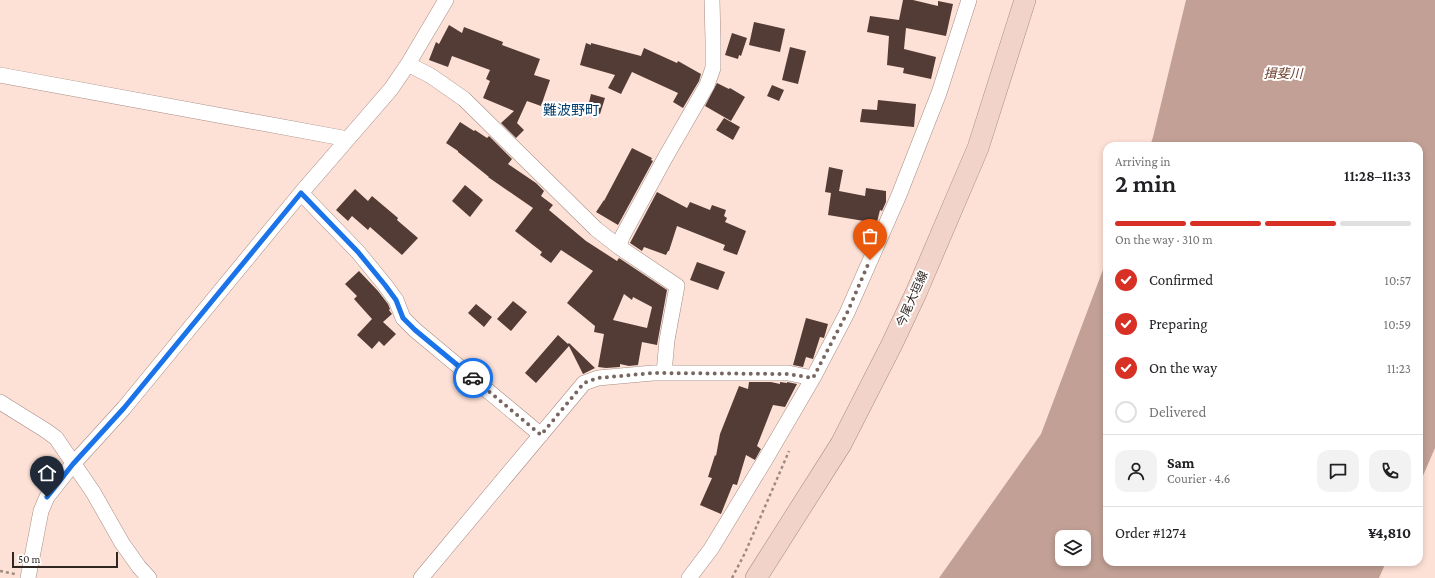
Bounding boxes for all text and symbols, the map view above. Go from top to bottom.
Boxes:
water label: 揖斐川 [1263,66,1304,81]
district label: 難波野町 [543,102,599,118]
text: Arriving in [1115,154,1171,169]
text: 11:28–11:33 [1344,168,1411,184]
text: 2 min [1115,169,1176,198]
pin [853,219,887,260]
icon: bag [859,225,881,247]
text: On the way · 310 m [1115,232,1213,247]
street label: 今尾大垣線 [893,269,931,329]
icon: check [1115,269,1137,291]
text: Confirmed [1149,272,1213,288]
text: 10:57 [1385,273,1411,288]
icon: check [1115,313,1137,335]
text: Preparing [1149,316,1208,332]
text: 10:59 [1384,317,1411,332]
icon: check [1115,357,1137,379]
courier [453,358,493,398]
text: On the way [1149,360,1217,376]
text: 11:23 [1387,361,1411,376]
icon: car [462,367,484,389]
text: Delivered [1149,404,1206,420]
button: person [1115,450,1157,492]
button: chat [1317,450,1359,492]
button: phone [1369,450,1411,492]
text: Sam [1167,455,1195,471]
pin [30,456,64,497]
icon: home [36,462,58,484]
text: Courier · 4.6 [1167,471,1230,486]
text: Order #1274 [1115,525,1186,541]
text: ¥4,810 [1368,525,1411,541]
map controls [1055,530,1091,566]
button: layers [1055,530,1091,566]
scale bar [12,550,118,569]
text: 50 m [18,553,40,565]

